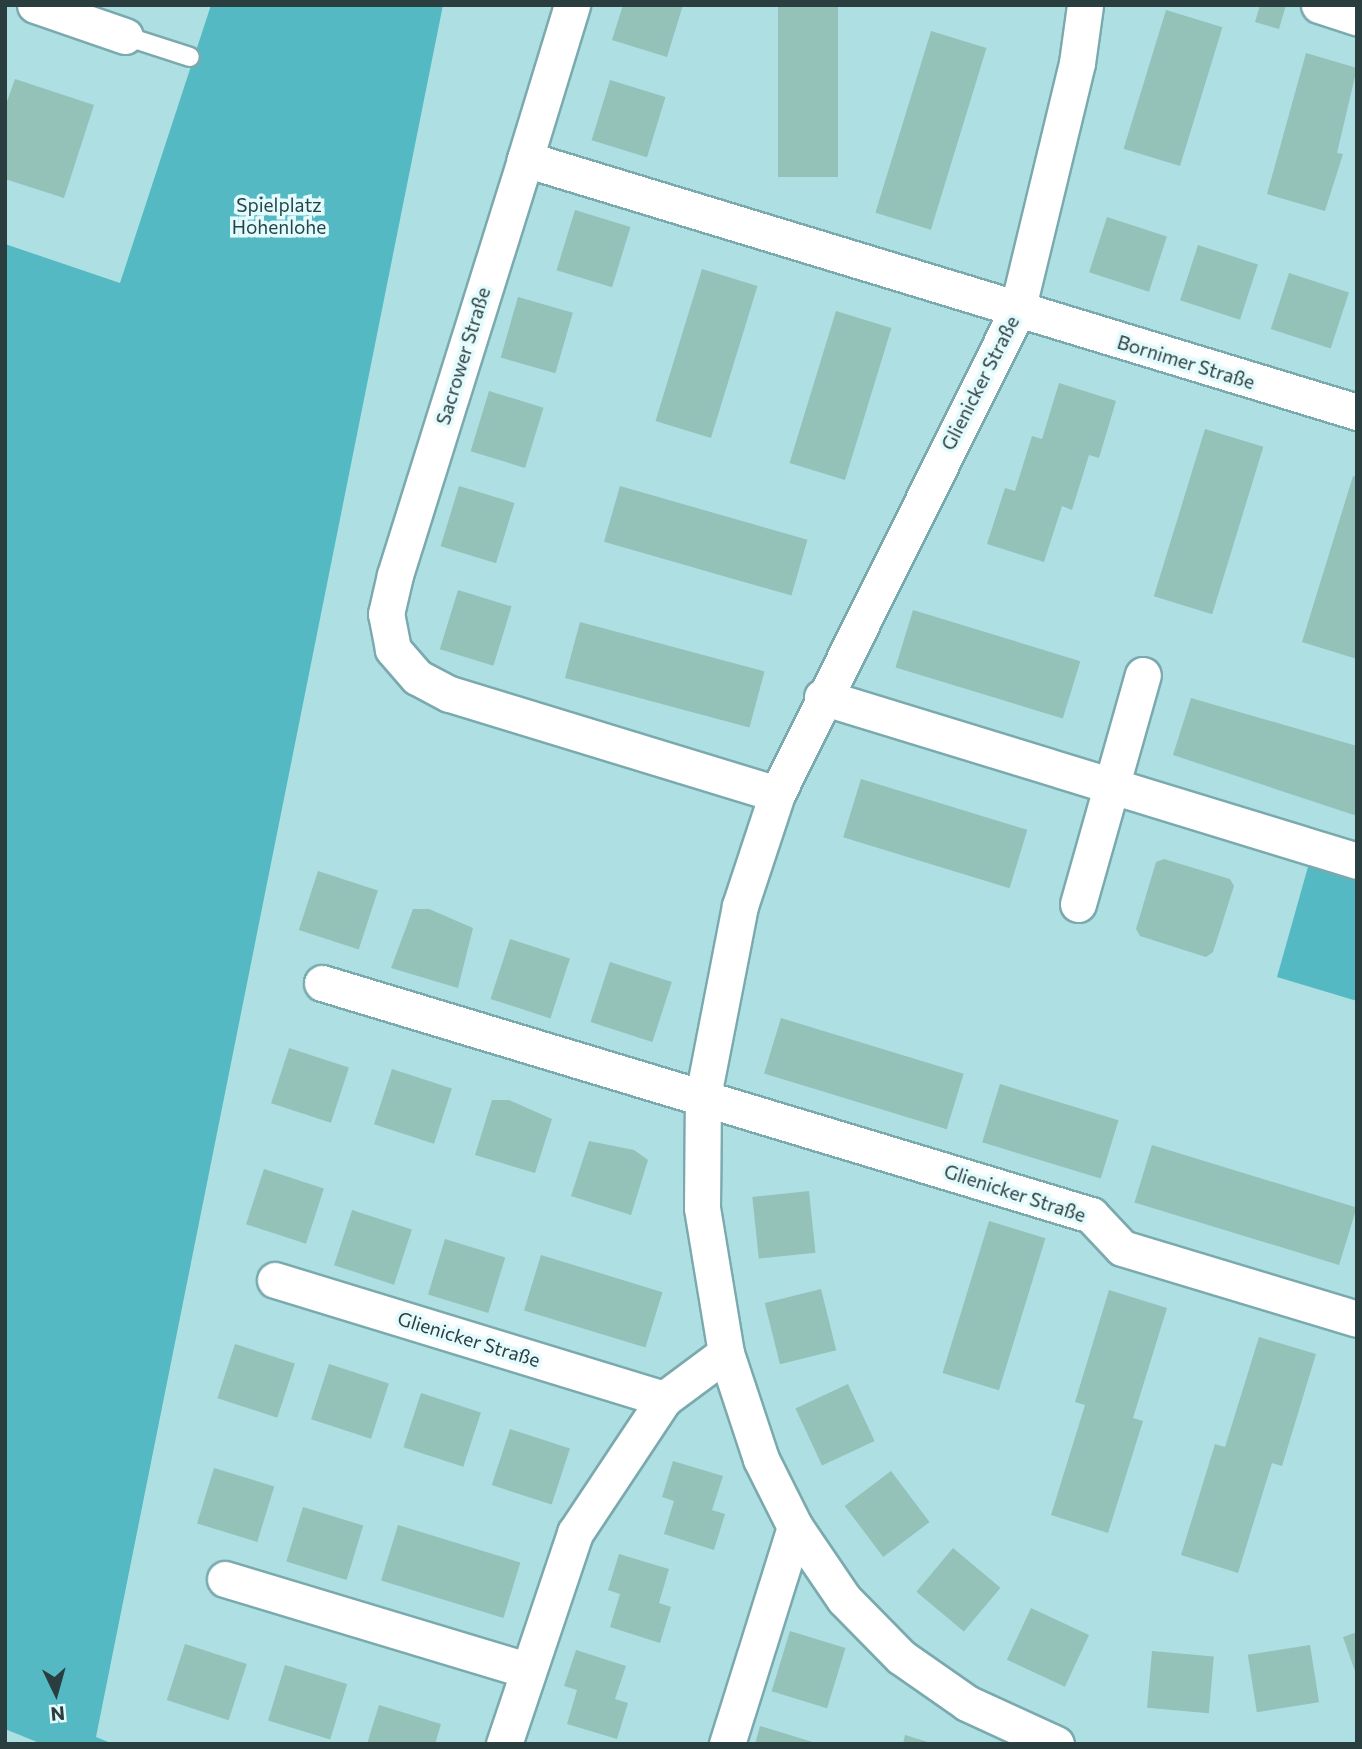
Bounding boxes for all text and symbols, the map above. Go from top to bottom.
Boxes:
park label: Spielplatz Hohenlohe [232,194,326,238]
street label: Sacrower Straße [431,285,495,427]
street label: Glienicker Straße [936,312,1024,454]
street label: Bornimer Straße [1115,330,1257,394]
street label: Glienicker Straße [941,1159,1089,1227]
street label: Glienicker Straße [395,1307,543,1371]
north arrow [21,1658,91,1728]
text: N [50,1702,66,1726]

